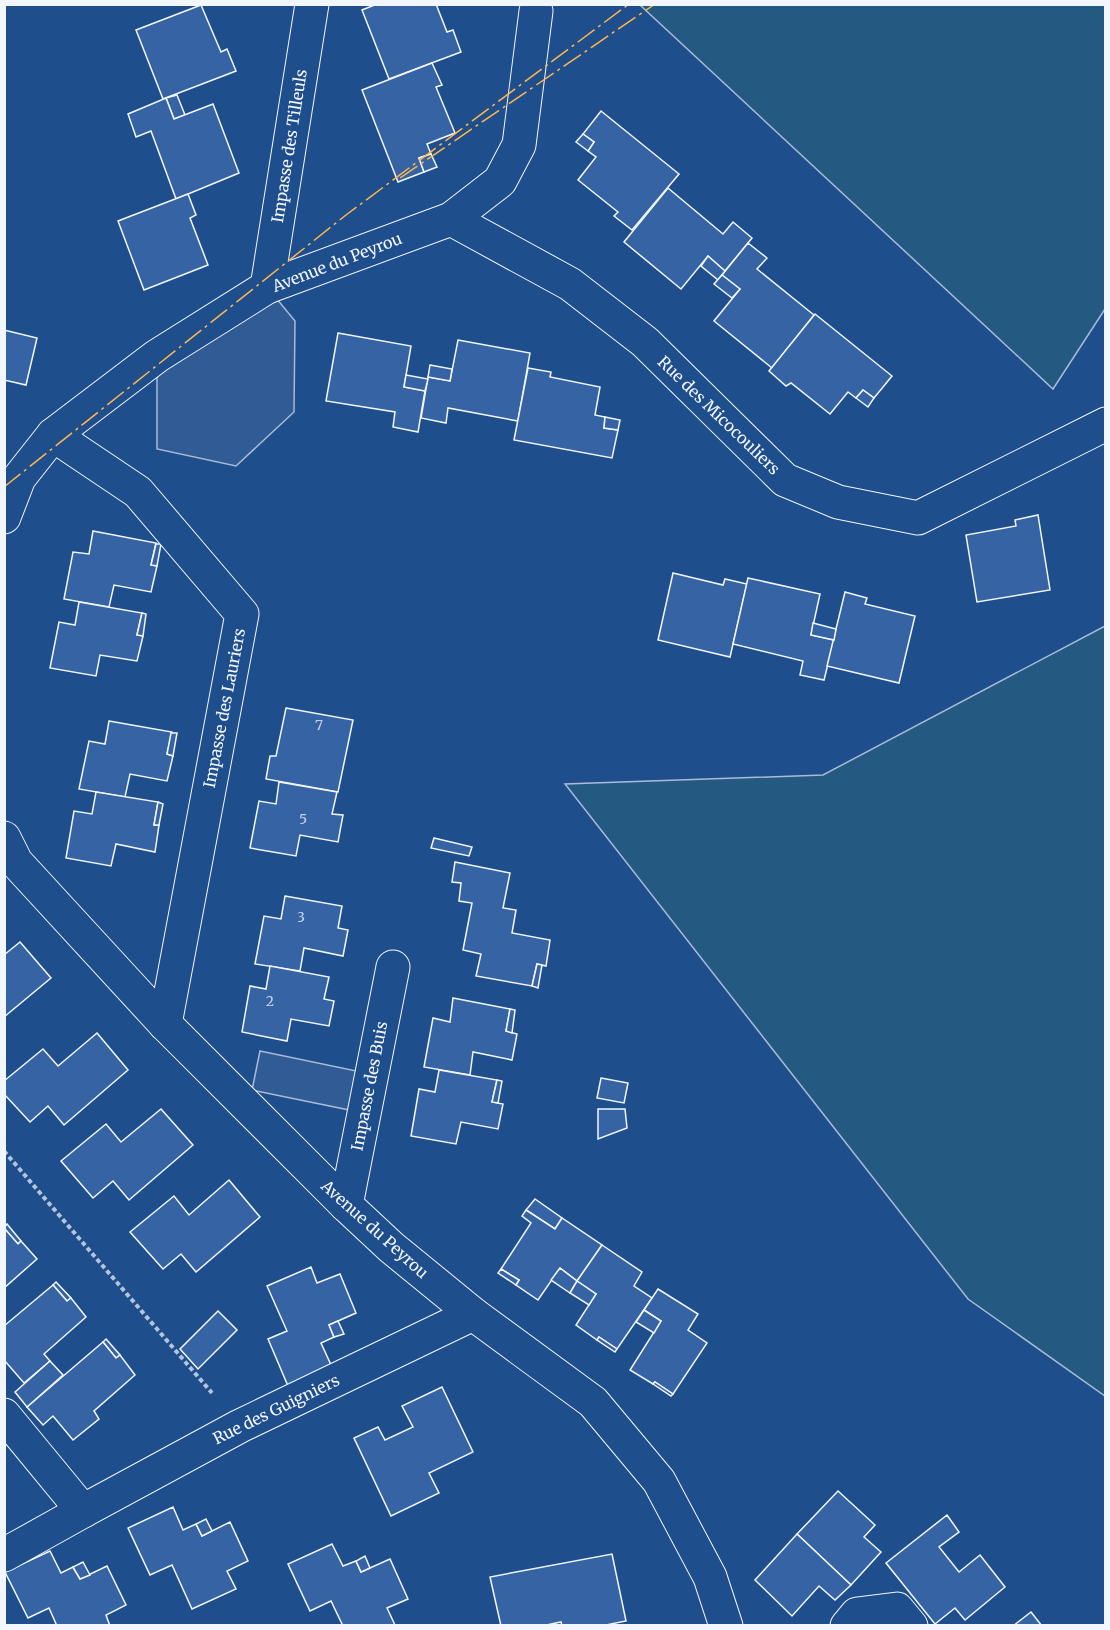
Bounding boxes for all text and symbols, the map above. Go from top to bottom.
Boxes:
street label: Impasse des Tilleuls [267,68,311,224]
street label: Avenue du Peyrou [268,228,405,296]
street label: Rue des Micocouliers [654,352,784,479]
street label: Impasse des Lauriers [199,626,249,789]
house number: 7 [315,716,323,734]
house number: 5 [299,810,307,828]
house number: 3 [297,908,305,926]
house number: 2 [266,992,274,1010]
street label: Impasse des Buis [347,1019,391,1152]
street label: Avenue du Peyrou [317,1175,433,1282]
street label: Rue des Guigniers [209,1370,343,1448]

